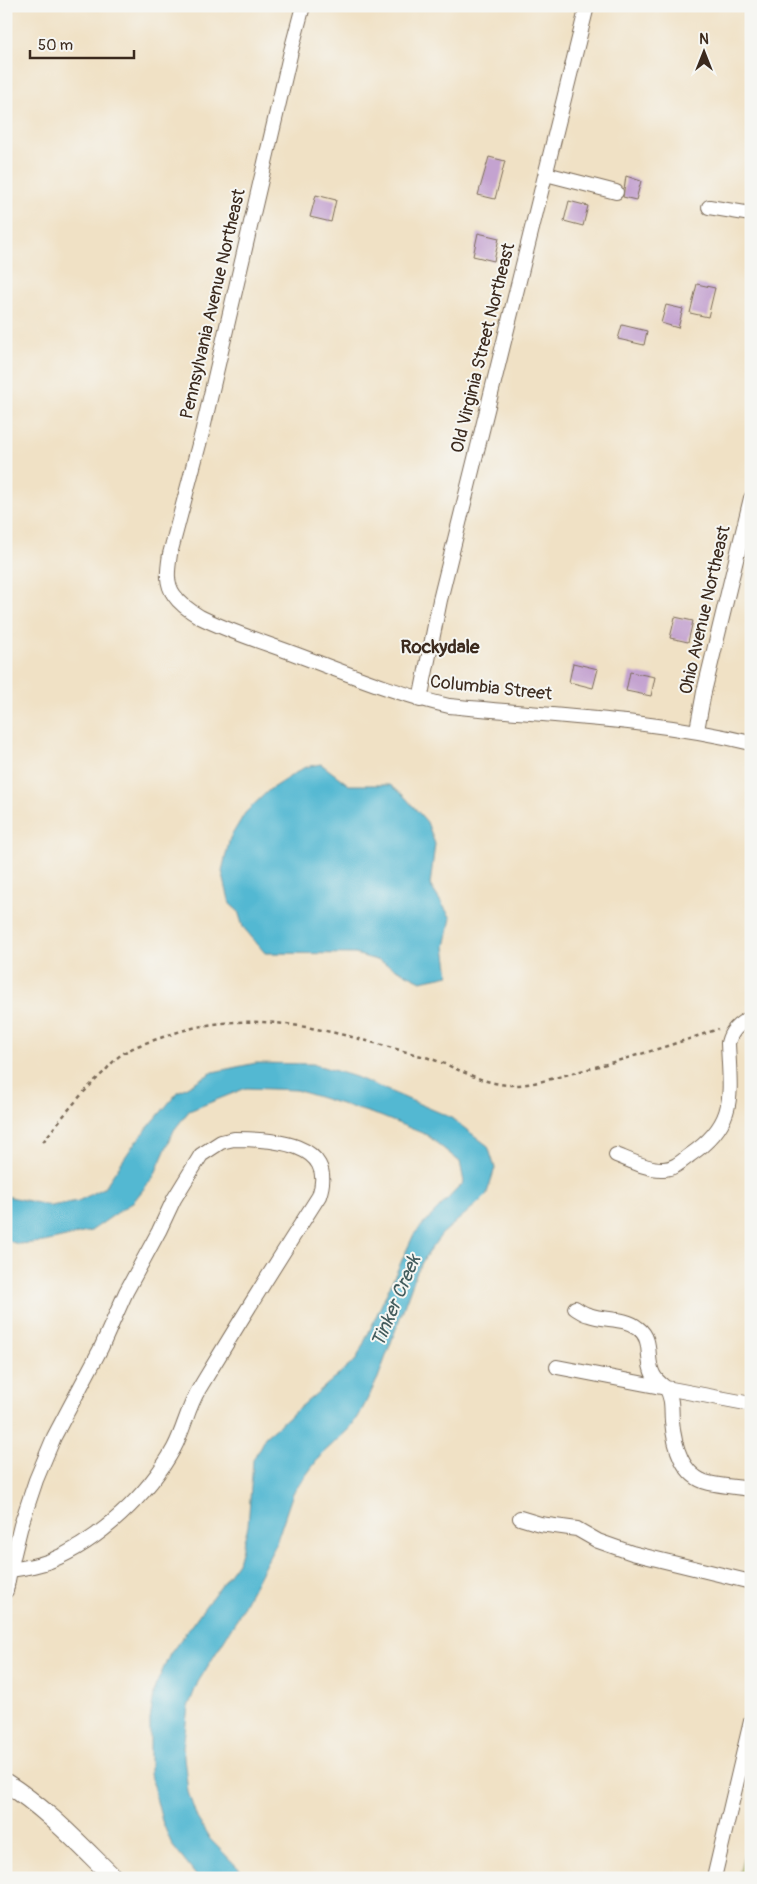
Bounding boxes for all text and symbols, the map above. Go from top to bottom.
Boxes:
scale bar [30,28,134,60]
north arrow [680,28,730,78]
text: N [699,31,709,48]
text: 50 m [38,36,73,55]
street label: Pennsylvania Avenue Northeast [175,186,251,421]
street label: Old Virginia Street Northeast [446,240,520,455]
street label: Ohio Avenue Northeast [674,523,736,697]
district label: Rockydale [401,635,480,659]
street label: Columbia Street [429,670,554,706]
water label: Tinker Creek [366,1250,427,1351]

